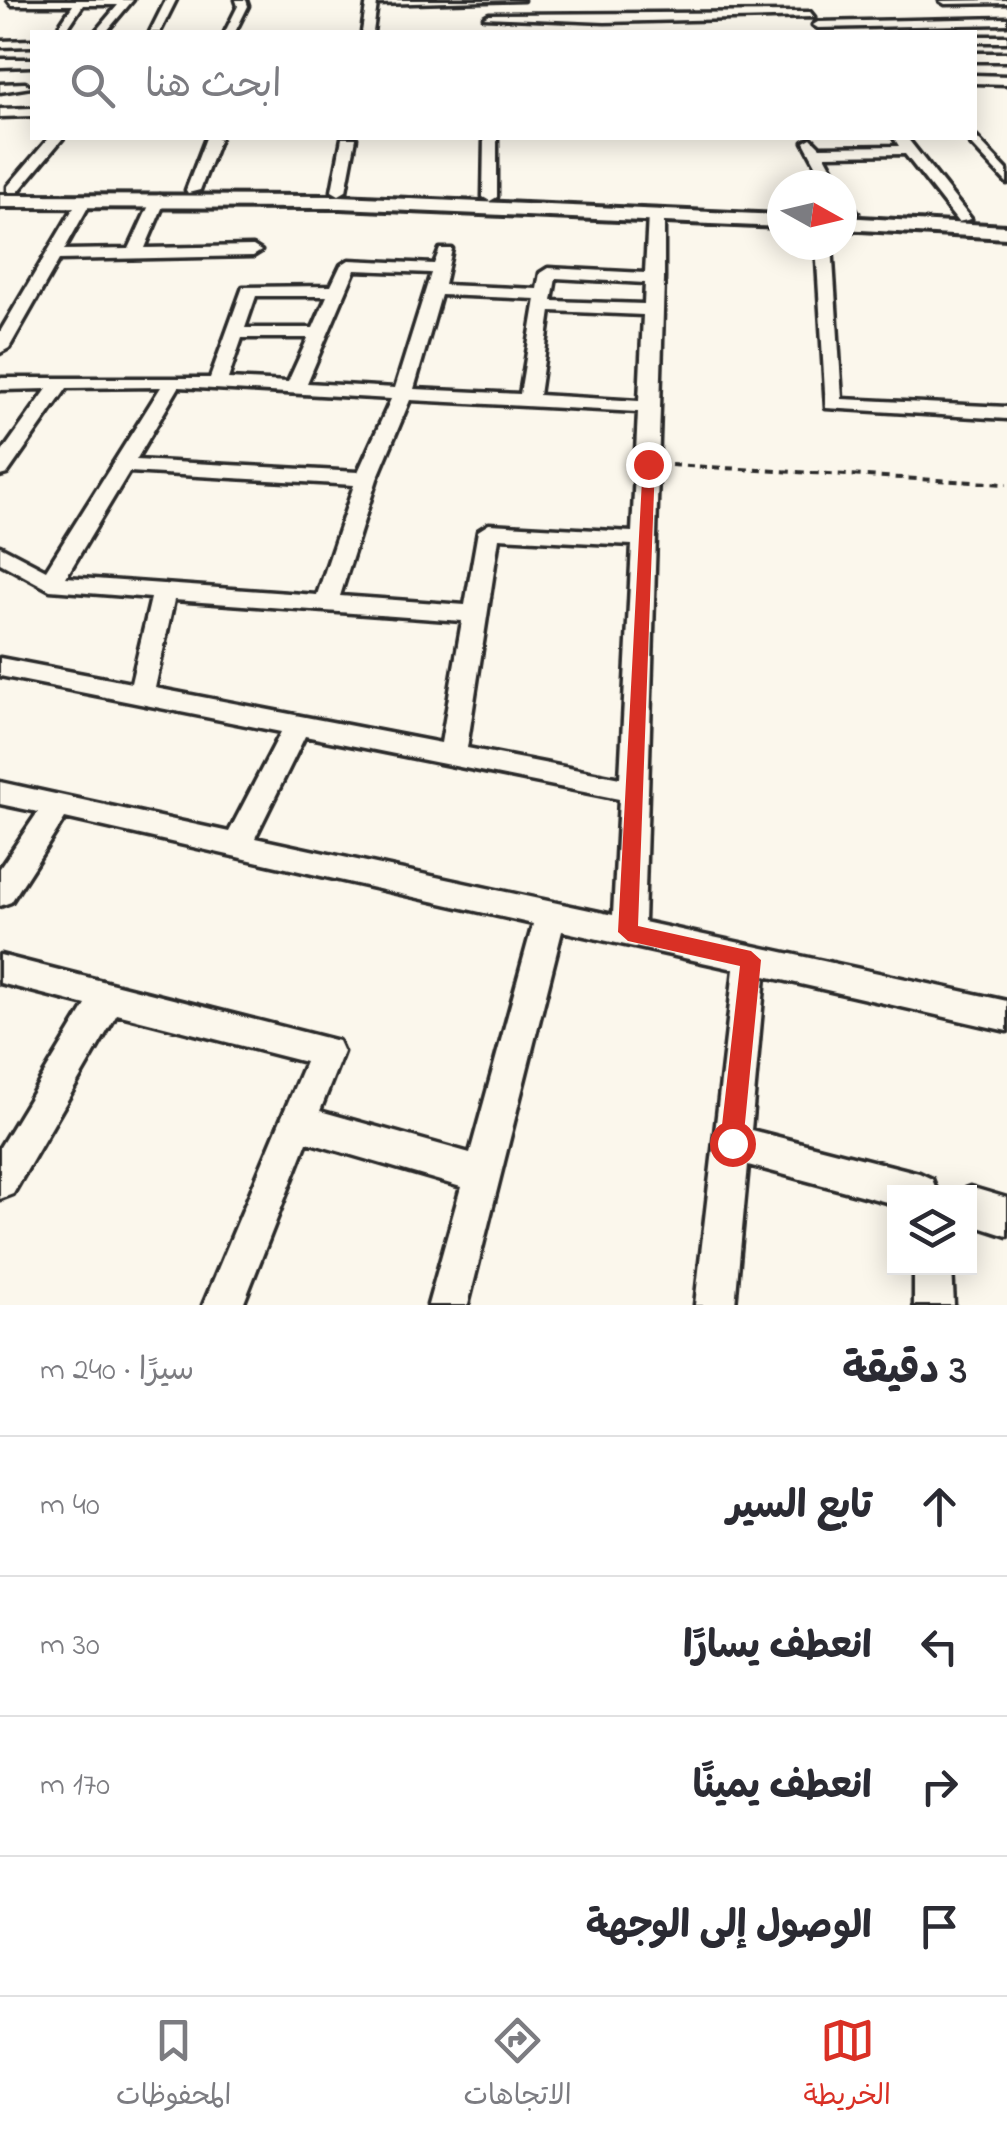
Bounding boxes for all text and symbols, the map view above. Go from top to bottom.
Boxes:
search box [30,30,977,140]
icon: search [65,58,120,113]
text: ابحث هنا [145,59,282,115]
north arrow [767,170,857,260]
route end [626,442,672,488]
route start [710,1121,756,1167]
map controls [887,1185,977,1275]
button: layers [887,1185,977,1275]
text: 3 دقيقة [842,1341,967,1402]
text: سيرًا · 240 m [40,1348,194,1395]
icon: ahead [912,1479,967,1534]
text: تابع السير [727,1480,872,1536]
text: 40 m [40,1483,100,1530]
icon: left [912,1619,967,1674]
text: انعطف يسارًا [683,1620,872,1676]
text: 30 m [40,1623,100,1670]
icon: right [912,1759,967,1814]
text: انعطف يمينًا [693,1760,872,1816]
text: 170 m [40,1763,110,1810]
icon: arrive [912,1899,967,1954]
text: الوصول إلى الوجهة [586,1900,872,1956]
tab: المحفوظات [116,2013,231,2119]
tab: الاتجاهات [463,2013,572,2119]
tab: الخريطة [804,2013,891,2119]

